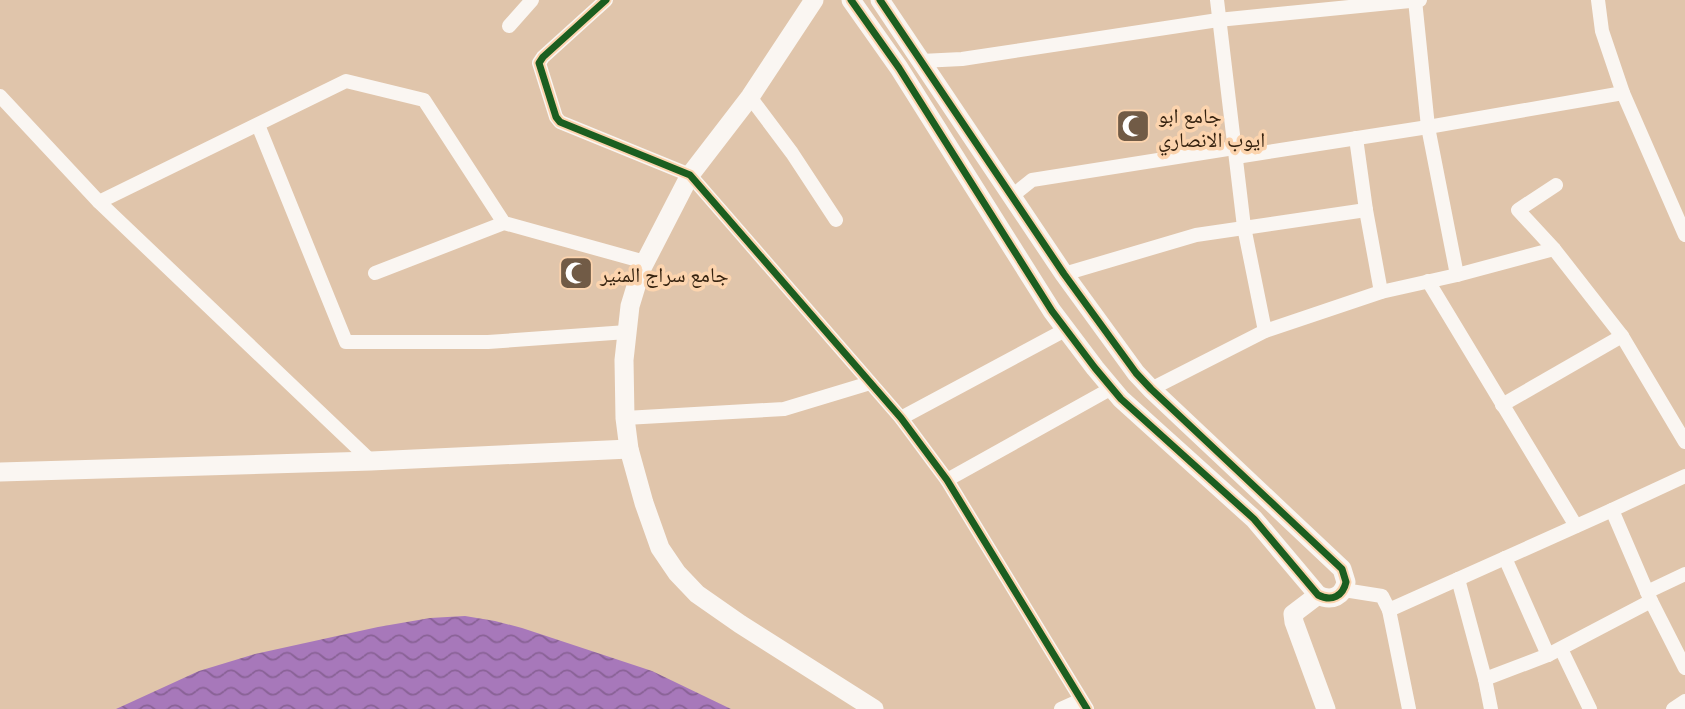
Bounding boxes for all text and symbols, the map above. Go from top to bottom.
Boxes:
place label: جامع ابو ايوب الانصاري [1158,102,1265,156]
mosque icon: جامع ابو ايوب الانصاري [1114,107,1152,145]
mosque icon: جامع سراج المنير [557,254,595,292]
place label: جامع سراج المنير [599,261,729,288]

